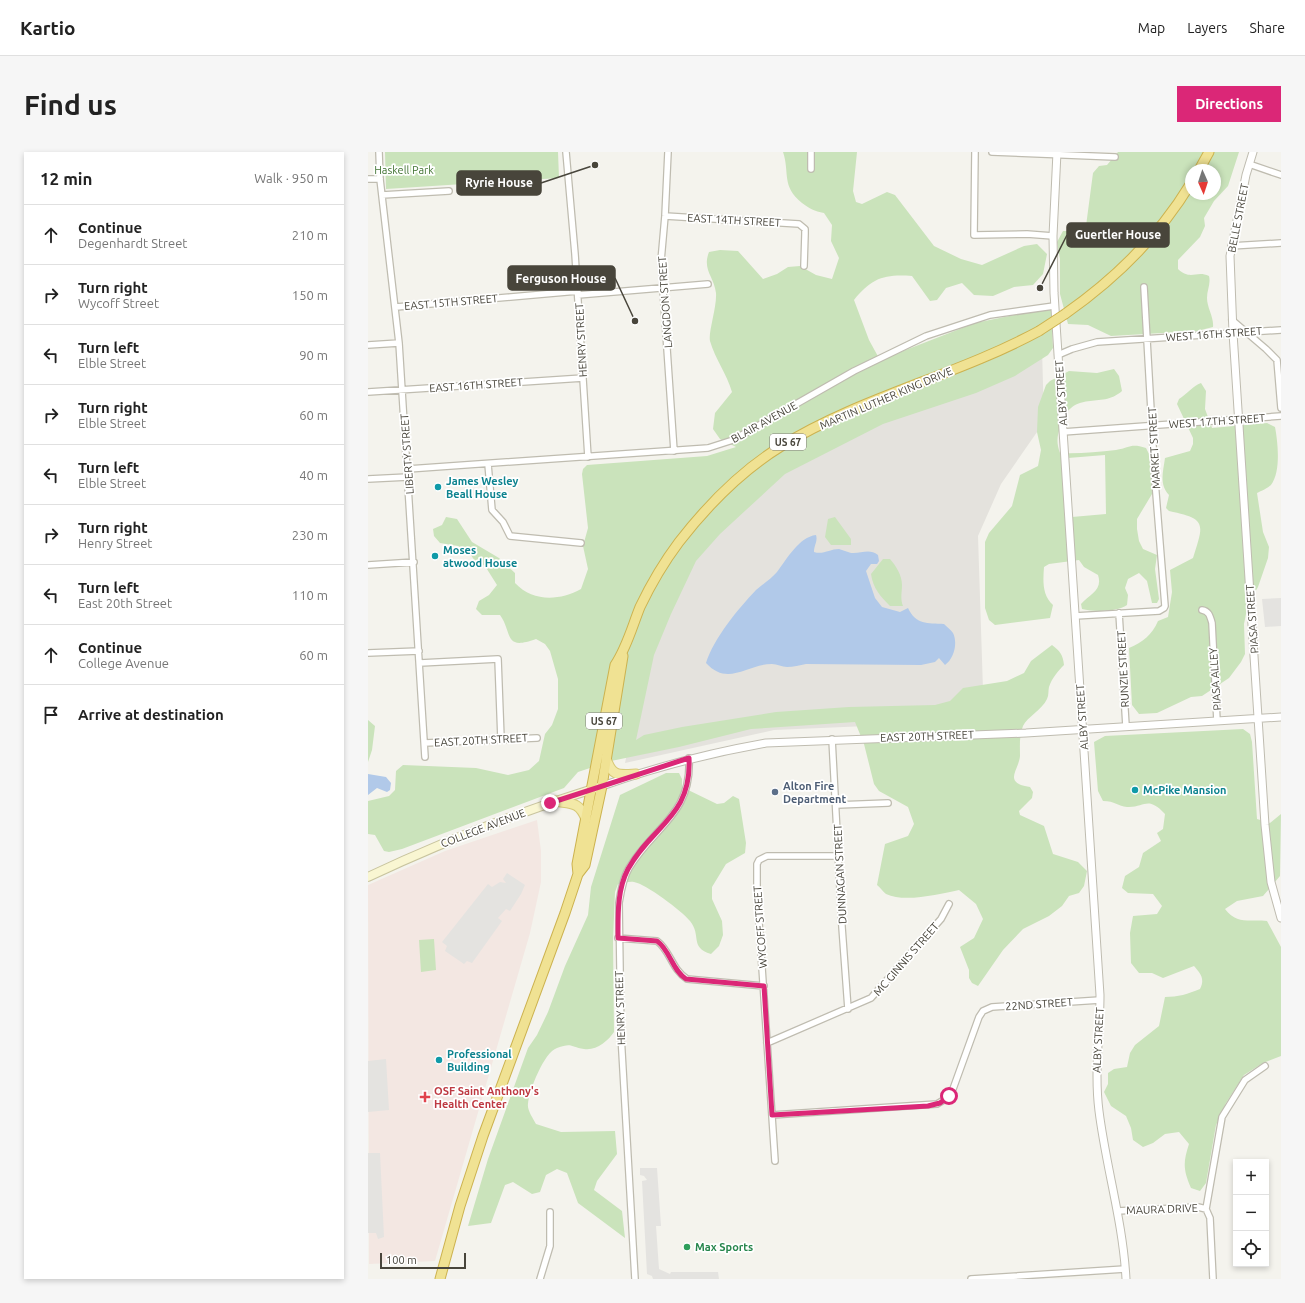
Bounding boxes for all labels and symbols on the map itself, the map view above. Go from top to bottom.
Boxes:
park label: Haskell Park [374,164,434,176]
north arrow [1185,164,1221,200]
callout: Ryrie House [457,171,541,195]
text: Ryrie House [465,176,533,189]
street label: BELLE STREET [1225,182,1251,254]
street label: EAST 14TH STREET [687,212,781,228]
callout: Guertler House [1067,223,1169,247]
text: Guertler House [1075,228,1161,241]
street label: LANGDON STREET [656,256,674,348]
callout: Ferguson House [508,266,615,290]
text: Ferguson House [516,272,606,285]
street label: EAST 15TH STREET [404,292,498,312]
street label: HENRY STREET [573,302,589,378]
street label: WEST 16TH STREET [1165,325,1263,343]
street label: ALBY STREET [1053,360,1069,426]
street label: MARTIN LUTHER KING DRIVE [818,365,954,431]
street label: EAST 16TH STREET [429,376,523,394]
street label: BLAIR AVENUE [729,399,799,445]
street label: MARKET STREET [1146,407,1162,489]
street label: WEST 17TH STREET [1168,412,1266,430]
street label: LIBERTY STREET [398,413,416,495]
road number: US 67 [770,434,806,450]
place label: James Wesley Beall House [446,475,519,500]
marker: James Wesley Beall House [433,482,443,492]
place label: Moses atwood House [443,544,517,569]
marker: Moses atwood House [430,551,440,561]
street label: PIASA STREET [1244,584,1260,654]
street label: RUNZIE STREET [1115,630,1131,708]
street label: PIASA ALLEY [1207,647,1223,711]
street label: ALBY STREET [1074,684,1090,750]
road number: US 67 [586,713,622,729]
street label: EAST 20TH STREET [880,728,974,744]
street label: EAST 20TH STREET [434,732,528,748]
place label: Alton Fire Department [783,780,846,805]
place label: McPike Mansion [1143,784,1227,796]
marker: McPike Mansion [1130,785,1140,795]
marker: Alton Fire Department [770,787,780,797]
route end [541,794,559,812]
street label: COLLEGE AVENUE [439,806,527,850]
street label: DUNNAGAN STREET [831,824,849,924]
street label: WYCOFF STREET [751,885,769,969]
street label: MC GINNIS STREET [871,920,941,998]
street label: HENRY STREET [613,971,627,1045]
street label: 22ND STREET [1005,996,1073,1012]
street label: ALBY STREET [1090,1007,1106,1073]
place label: Professional Building [447,1048,512,1073]
marker: Professional Building [434,1055,444,1065]
place label: OSF Saint Anthony's Health Center [434,1085,539,1110]
route start [940,1087,958,1105]
marker: OSF Saint Anthony's Health Center [419,1091,431,1103]
street label: MAURA DRIVE [1126,1202,1198,1216]
place label: Max Sports [695,1241,753,1253]
marker: Max Sports [682,1242,692,1252]
scale bar [380,1251,466,1270]

